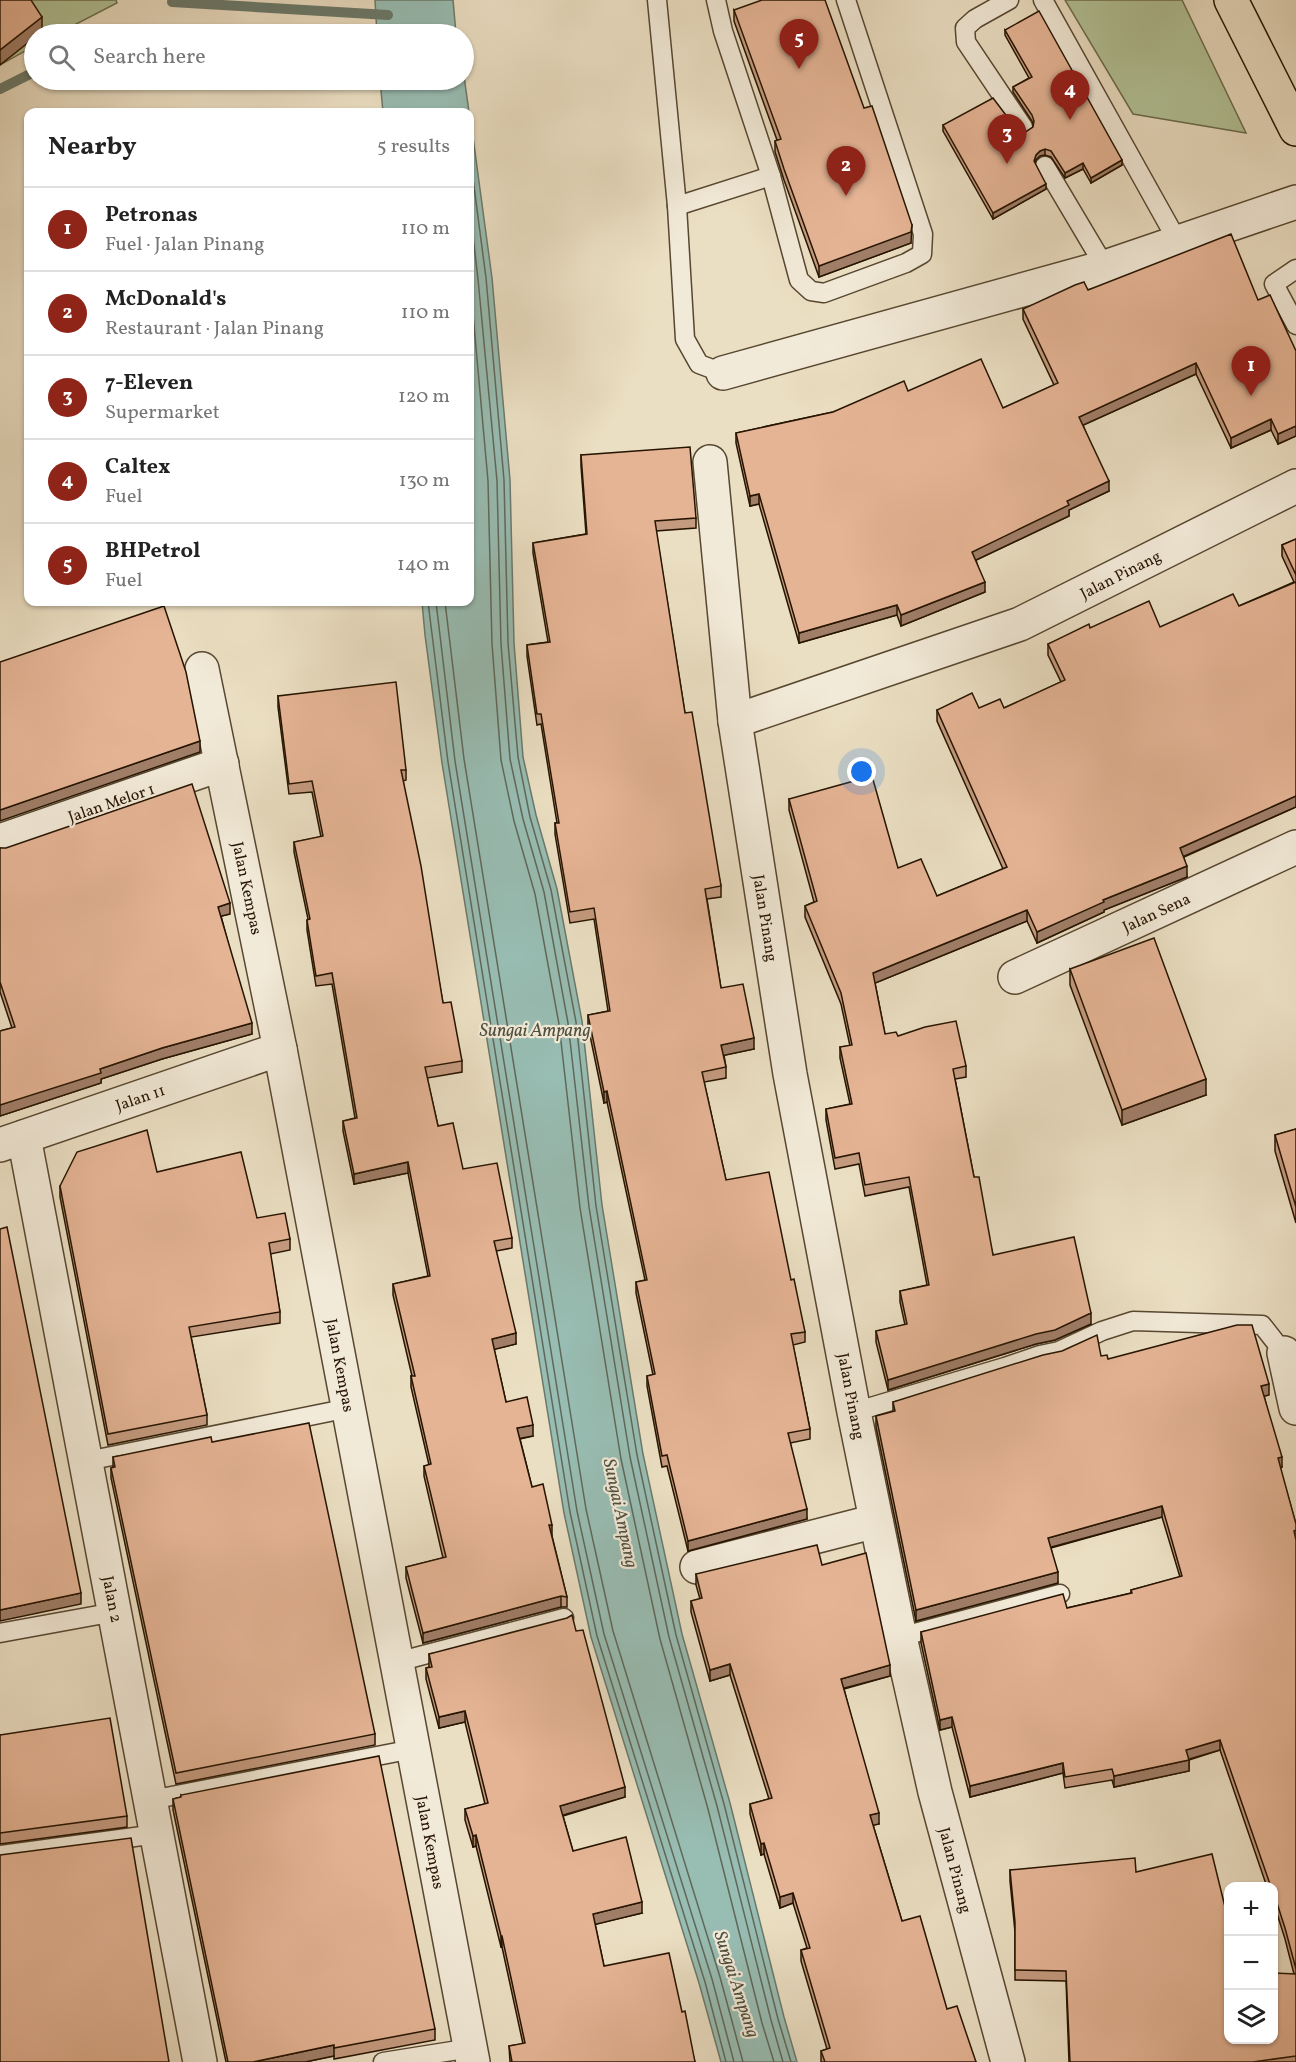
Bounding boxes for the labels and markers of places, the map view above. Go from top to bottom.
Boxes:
pin: 5 [780,20,818,69]
pin: 4 [1050,70,1090,120]
pin: 3 [988,114,1026,164]
pin: 2 [826,146,866,196]
pin: 1 [1232,346,1270,396]

